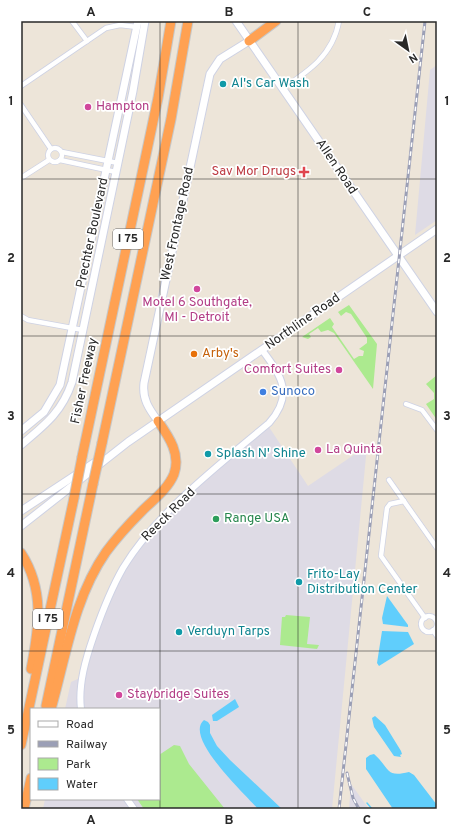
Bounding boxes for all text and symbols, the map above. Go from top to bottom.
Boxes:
text: A [86,5,96,21]
text: B [225,5,234,21]
text: C [363,5,371,21]
north arrow [388,30,428,70]
text: N [406,50,420,66]
place label: Al's Car Wash [231,76,309,92]
marker: Al's Car Wash [218,79,228,89]
text: 1 [8,94,14,110]
text: 1 [444,94,450,110]
place label: Hampton [96,99,149,115]
marker: Hampton [83,102,93,112]
street label: Allen Road [312,136,360,198]
place label: Sav Mor Drugs [211,164,296,180]
street label: West Frontage Road [158,166,198,282]
marker: Sav Mor Drugs [299,167,309,177]
street label: Prechter Boulevard [73,176,113,290]
road number: I 75 [113,229,143,249]
text: 2 [7,251,15,267]
text: 2 [443,251,451,267]
marker: Motel 6 Southgate, MI - Detroit [192,284,202,294]
street label: Northline Road [262,290,344,354]
place label: Motel 6 Southgate, MI - Detroit [142,295,252,326]
street label: Fisher Freeway [68,336,102,425]
place label: Arby's [202,346,239,362]
marker: Arby's [189,349,199,359]
place label: Comfort Suites [244,362,331,378]
marker: Comfort Suites [334,365,344,375]
place label: Sunoco [271,384,315,400]
marker: Sunoco [258,387,268,397]
text: 3 [7,409,15,425]
text: 3 [443,409,451,425]
place label: La Quinta [326,442,382,458]
marker: La Quinta [313,445,323,455]
place label: Splash N' Shine [216,446,306,462]
marker: Splash N' Shine [203,449,213,459]
street label: Reeck Road [139,485,199,545]
place label: Range USA [224,511,290,527]
marker: Range USA [211,514,221,524]
text: 4 [7,566,15,582]
text: 4 [443,566,451,582]
place label: Frito-Lay Distribution Center [307,567,418,598]
marker: Frito-Lay Distribution Center [294,577,304,587]
road number: I 75 [33,609,63,629]
place label: Verduyn Tarps [187,624,270,640]
marker: Verduyn Tarps [174,627,184,637]
place label: Staybridge Suites [127,687,229,703]
marker: Staybridge Suites [114,690,124,700]
legend [30,708,160,800]
text: Road [66,717,94,733]
text: 5 [7,723,15,739]
text: 5 [443,723,451,739]
text: Railway [66,737,107,753]
text: Park [66,757,91,773]
text: Water [66,777,98,793]
text: A [86,813,96,829]
text: B [225,813,234,829]
text: C [363,813,371,829]

